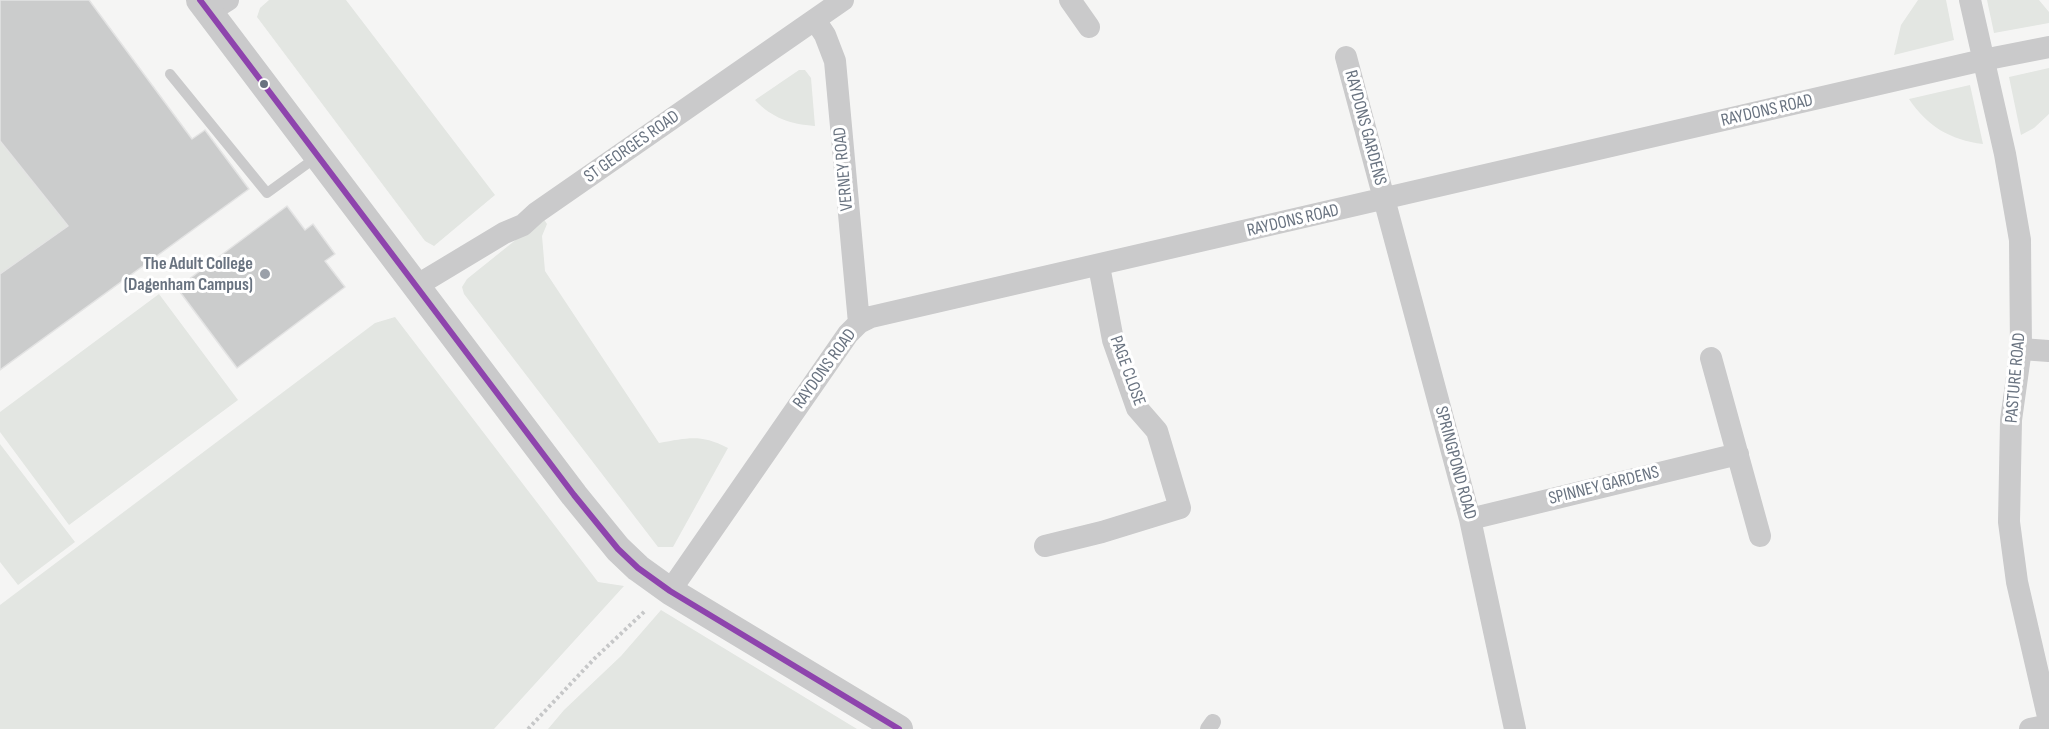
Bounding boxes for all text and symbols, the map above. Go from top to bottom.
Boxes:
street label: RAYDONS GARDENS [1339,68,1391,188]
unlabelled marker [258,78,270,90]
street label: RAYDONS ROAD [1719,90,1815,132]
street label: ST GEORGES ROAD [580,106,684,188]
street label: VERNEY ROAD [830,126,858,212]
street label: RAYDONS ROAD [1245,200,1341,242]
place label: The Adult College (Dagenham Campus) [124,253,253,296]
marker: The Adult College (Dagenham Campus) [258,267,272,281]
street label: RAYDONS ROAD [789,325,861,413]
street label: PASTURE ROAD [2001,332,2031,424]
street label: PAGE CLOSE [1104,333,1150,409]
street label: SPRINGPOND ROAD [1430,404,1480,522]
street label: SPINNEY GARDENS [1546,462,1662,510]

